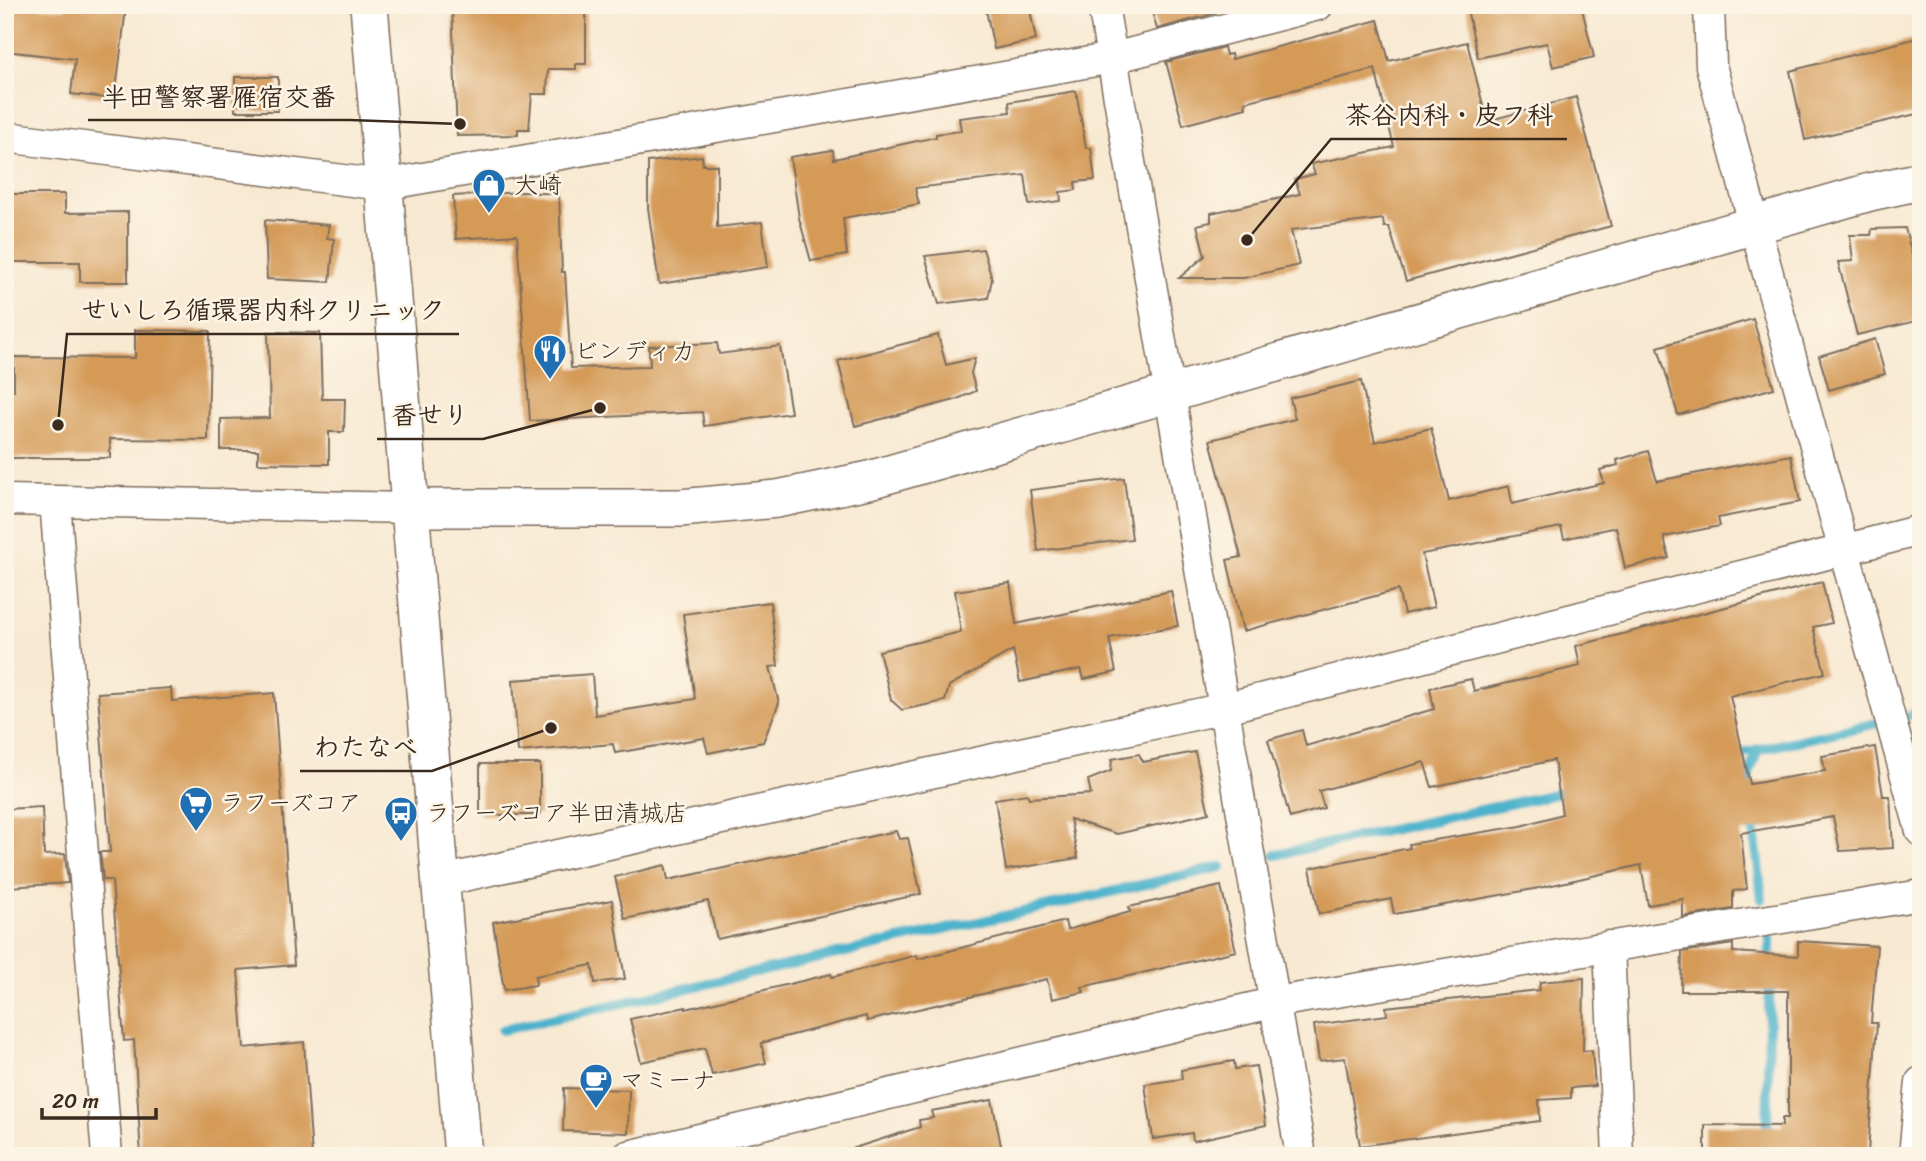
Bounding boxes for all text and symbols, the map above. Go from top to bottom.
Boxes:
callout: 半田警察署雁宿交番 [88,73,350,120]
text: 半田警察署雁宿交番 [102,74,336,120]
callout: 茶谷内科・皮フ科 [1331,92,1567,139]
text: 茶谷内科・皮フ科 [1345,92,1553,138]
place label: 大崎 [514,164,562,206]
shop icon: 大崎 [470,166,508,215]
callout: せいしろ循環器内科クリニック [67,287,459,334]
text: せいしろ循環器内科クリニック [81,287,445,333]
place label: ビンディカ [574,330,695,372]
restaurant icon: ビンディカ [531,332,569,381]
callout: 香せり [377,392,483,439]
text: 香せり [391,392,469,438]
callout: わたなべ [300,724,432,771]
text: わたなべ [314,724,418,770]
place label: ラフーズコア [220,782,362,824]
supermarket icon: ラフーズコア [177,784,215,833]
place label: ラフーズコア半田清城店 [426,792,688,834]
bus stop icon: ラフーズコア半田清城店 [382,794,420,843]
place label: マミーナ [620,1059,716,1101]
cafe icon: マミーナ [577,1061,615,1110]
scale bar [42,1077,156,1121]
text: 20 m [52,1082,99,1120]

